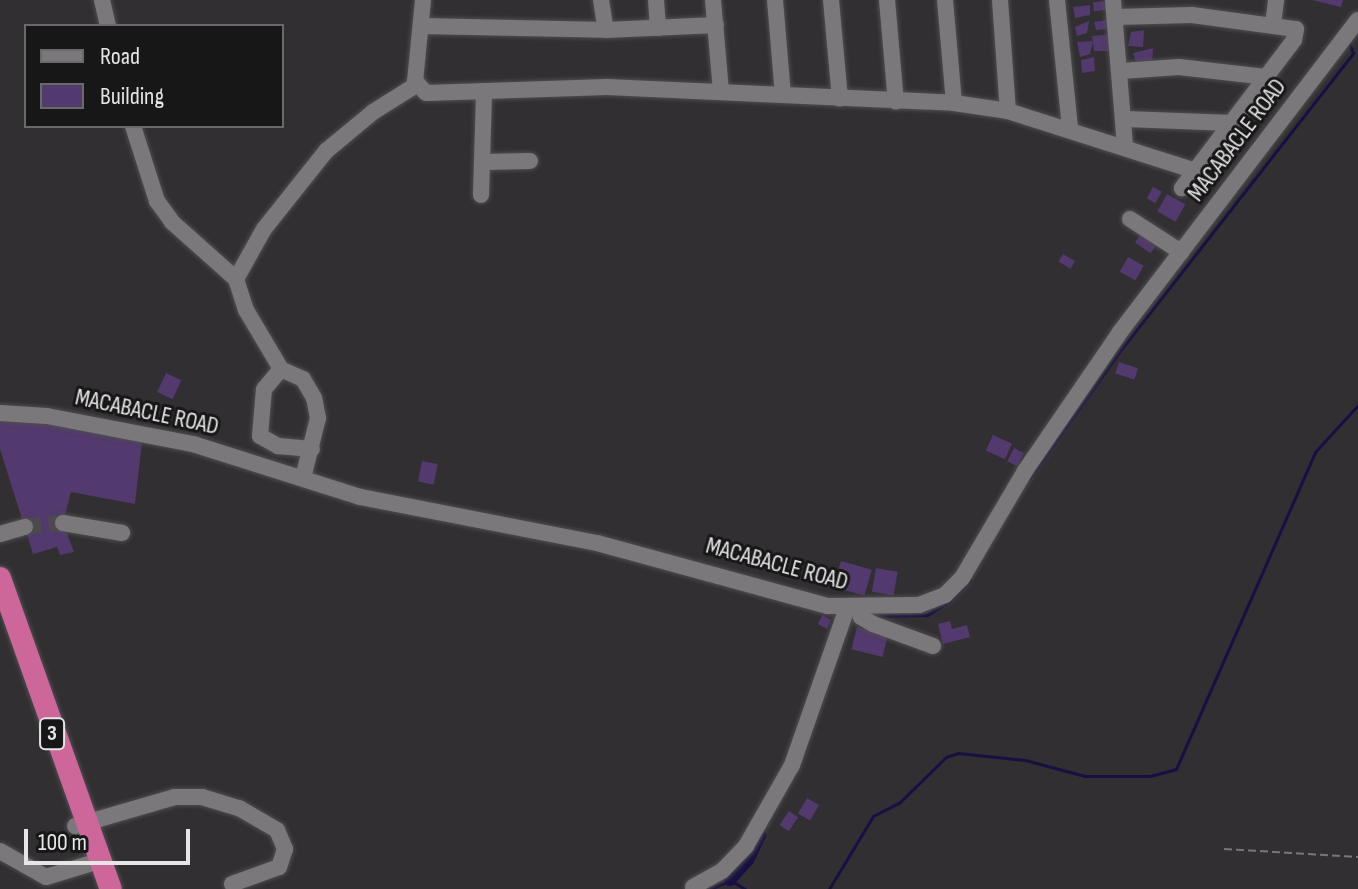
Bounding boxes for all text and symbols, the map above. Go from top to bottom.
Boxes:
legend [24,24,284,128]
text: Road [100,42,140,71]
street label: MACABACLE ROAD [1182,73,1292,207]
text: Building [100,82,164,111]
street label: MACABACLE ROAD [73,383,221,441]
street label: MACABACLE ROAD [703,531,851,597]
road number: 3 [38,716,66,752]
scale bar [28,813,194,863]
text: 100 m [38,828,87,857]

